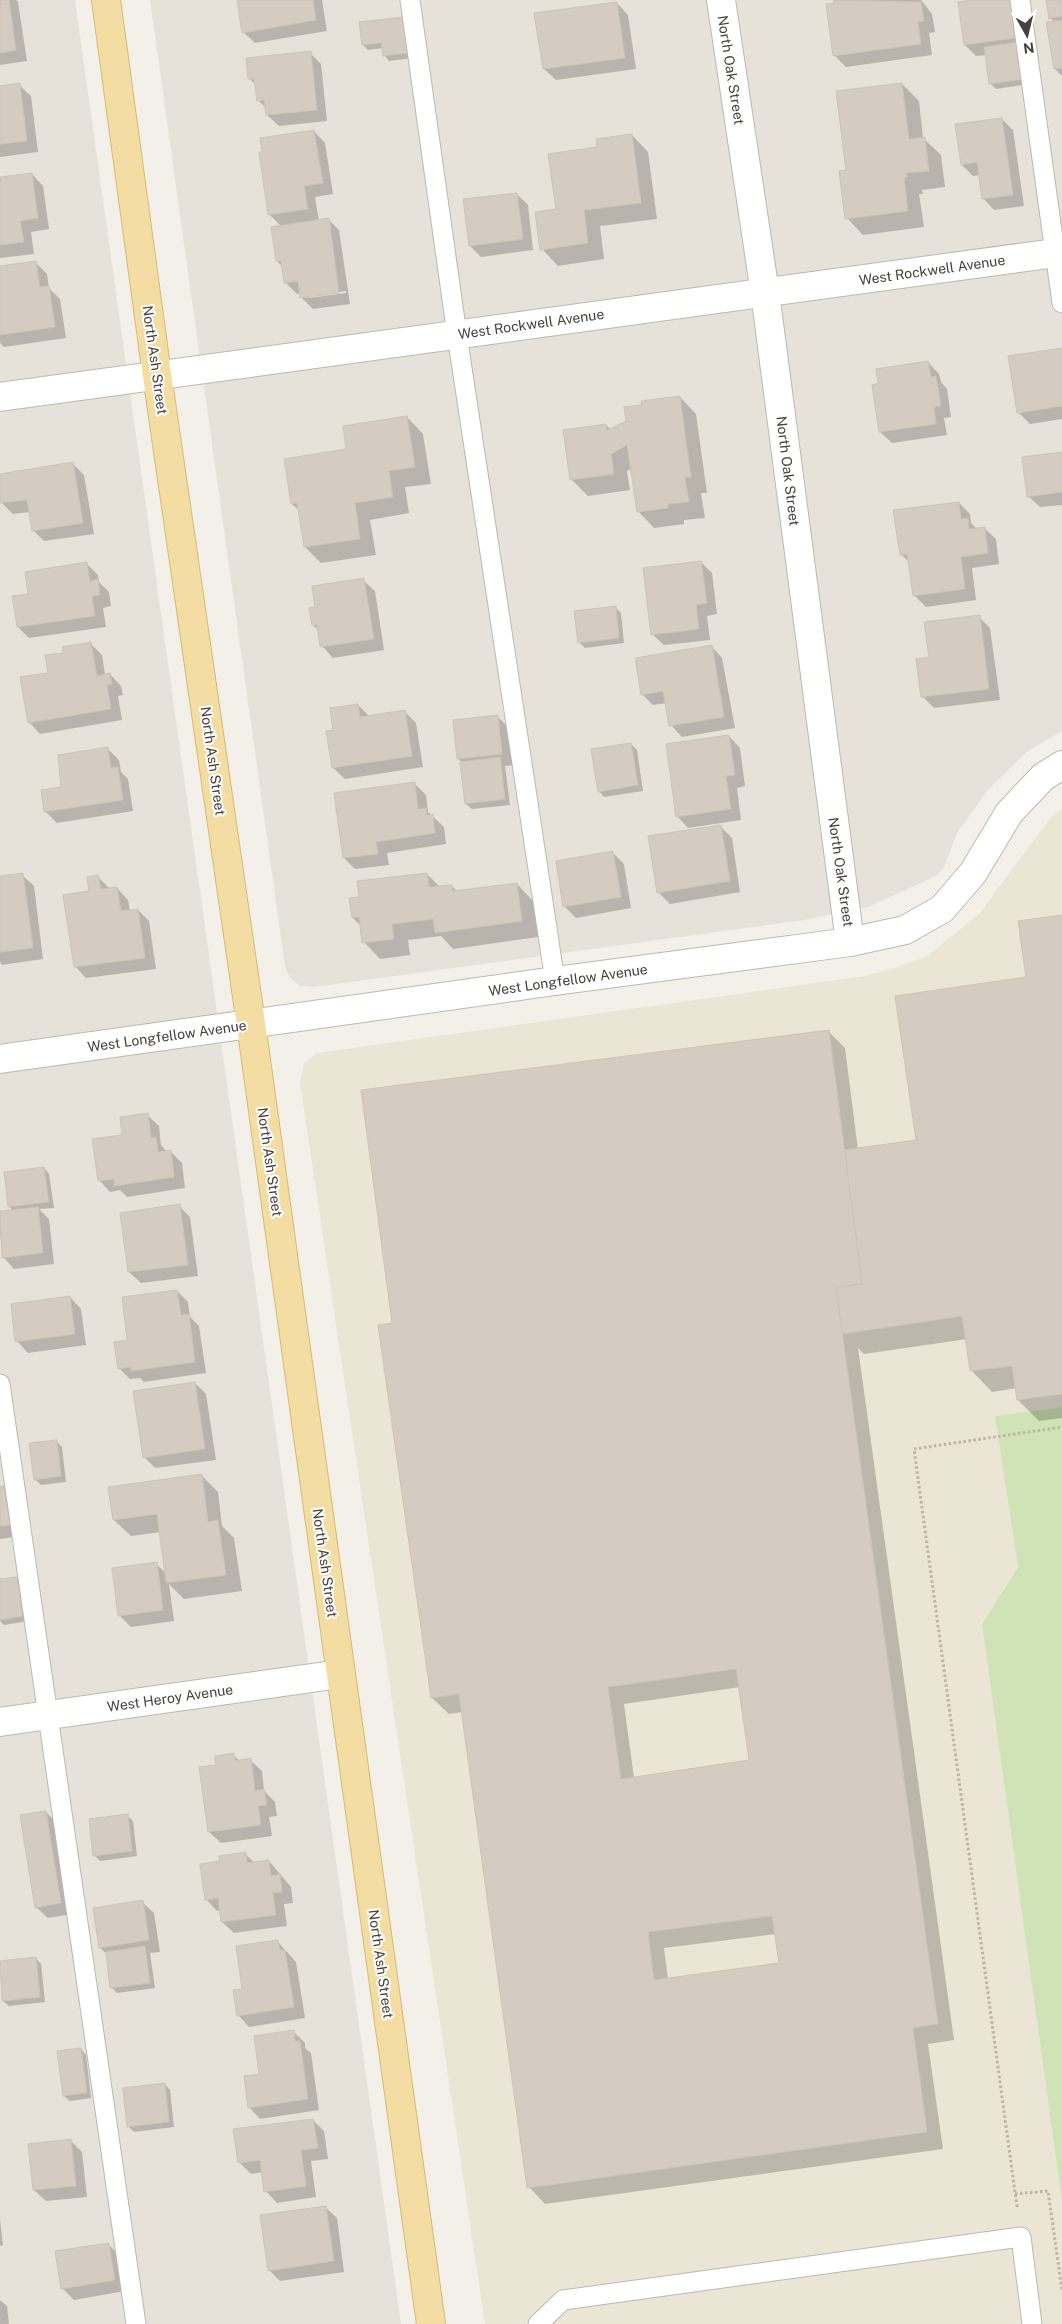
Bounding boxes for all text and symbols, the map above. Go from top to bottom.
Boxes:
north arrow [1002,10,1052,60]
street label: North Oak Street [714,14,748,126]
text: N [1022,39,1035,57]
street label: West Rockwell Avenue [858,252,1006,288]
street label: North Ash Street [139,305,171,415]
street label: West Rockwell Avenue [457,306,605,342]
street label: North Oak Street [773,415,803,527]
street label: North Ash Street [197,706,229,816]
street label: North Oak Street [825,816,857,928]
street label: West Longfellow Avenue [487,961,649,999]
street label: West Longfellow Avenue [86,1017,248,1055]
street label: North Ash Street [254,1107,286,1217]
street label: North Ash Street [309,1508,341,1618]
street label: West Heroy Avenue [106,1681,234,1715]
street label: North Ash Street [365,1909,397,2019]

